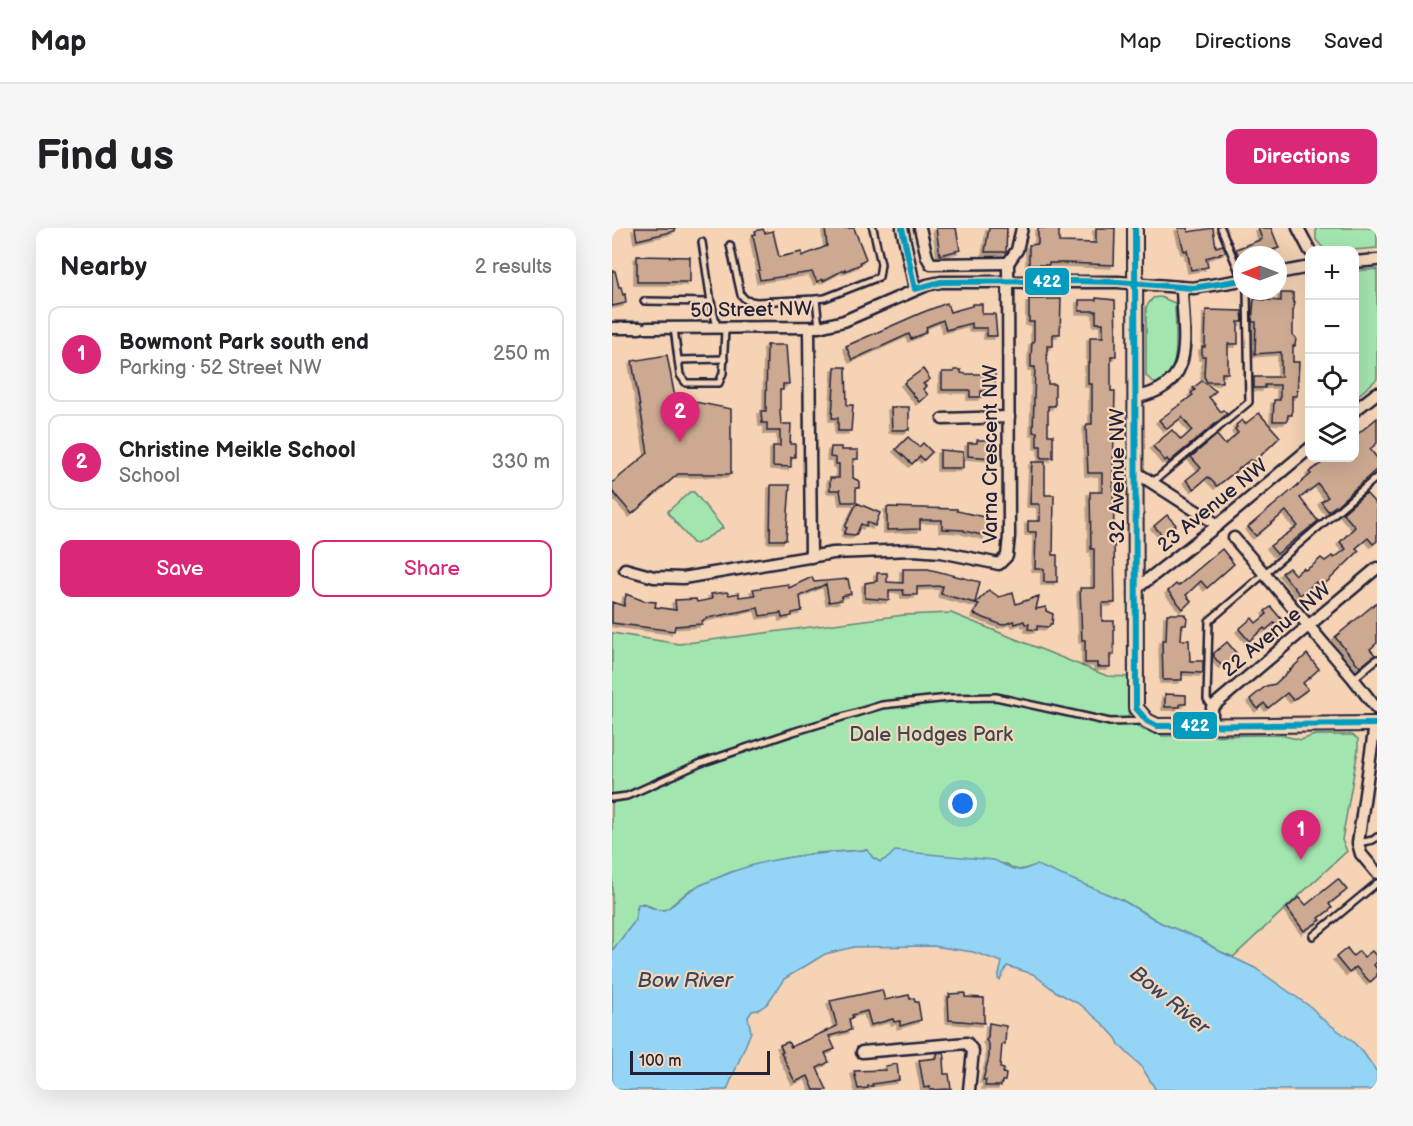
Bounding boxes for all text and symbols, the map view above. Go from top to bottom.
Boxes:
text: Map [30,25,86,58]
text: Map [1119,29,1162,54]
text: Directions [1195,29,1291,54]
text: Saved [1324,29,1383,54]
button: Directions [1226,129,1377,184]
text: Find us [36,131,174,182]
north arrow [1233,246,1287,300]
map controls [1305,246,1359,462]
button: + [1305,246,1359,300]
text: Nearby [60,252,147,283]
text: 2 results [475,255,552,279]
line badge: 422 [1024,267,1070,296]
text: 422 [1033,273,1062,292]
street label: 50 Street NW [690,297,812,323]
button: − [1305,300,1359,354]
text: Bowmont Park south end [119,329,369,356]
text: 1 [77,342,86,366]
text: 250 m [493,342,550,366]
button: locate [1305,354,1359,408]
text: Parking · 52 Street NW [119,356,322,380]
street label: Varna Crescent NW [979,365,1003,543]
pin: 2 [660,392,700,442]
street label: 32 Avenue NW [1106,408,1130,544]
button: layers [1305,408,1359,462]
text: Christine Meikle School [119,437,356,464]
text: 2 [76,450,87,474]
text: 330 m [492,450,550,474]
street label: 23 Avenue NW [1153,454,1273,558]
text: School [119,464,180,488]
button: Save [60,540,300,597]
button: Share [312,540,552,597]
street label: 22 Avenue NW [1217,577,1336,682]
line badge: 422 [1172,711,1218,740]
text: 422 [1181,717,1210,736]
park label: Dale Hodges Park [849,723,1013,747]
your location [948,789,977,818]
pin: 1 [1282,810,1320,860]
water label: Bow River [1125,961,1215,1041]
water label: Bow River [638,968,734,993]
scale bar [630,1048,770,1076]
text: 100 m [639,1052,682,1071]

